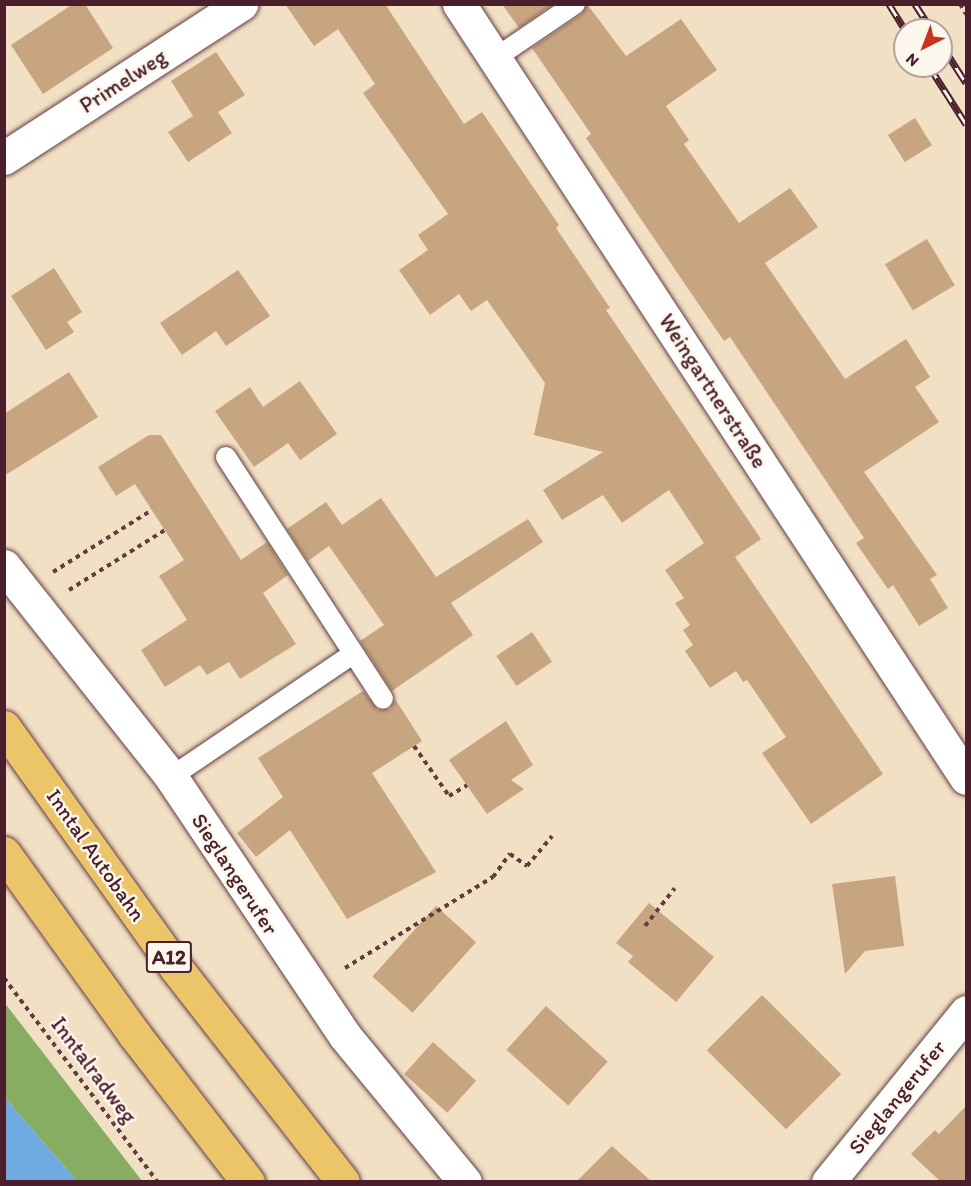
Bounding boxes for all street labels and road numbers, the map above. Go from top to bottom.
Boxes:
street label: Primelweg [75,43,171,119]
street label: Weingartnerstraße [653,309,773,473]
street label: Inntal Autobahn [41,784,151,926]
street label: Sieglangerufer [186,808,284,940]
road number: A12 [145,939,193,975]
street label: Inntalradweg [45,1012,143,1128]
street label: Sieglangerufer [843,1034,951,1160]

